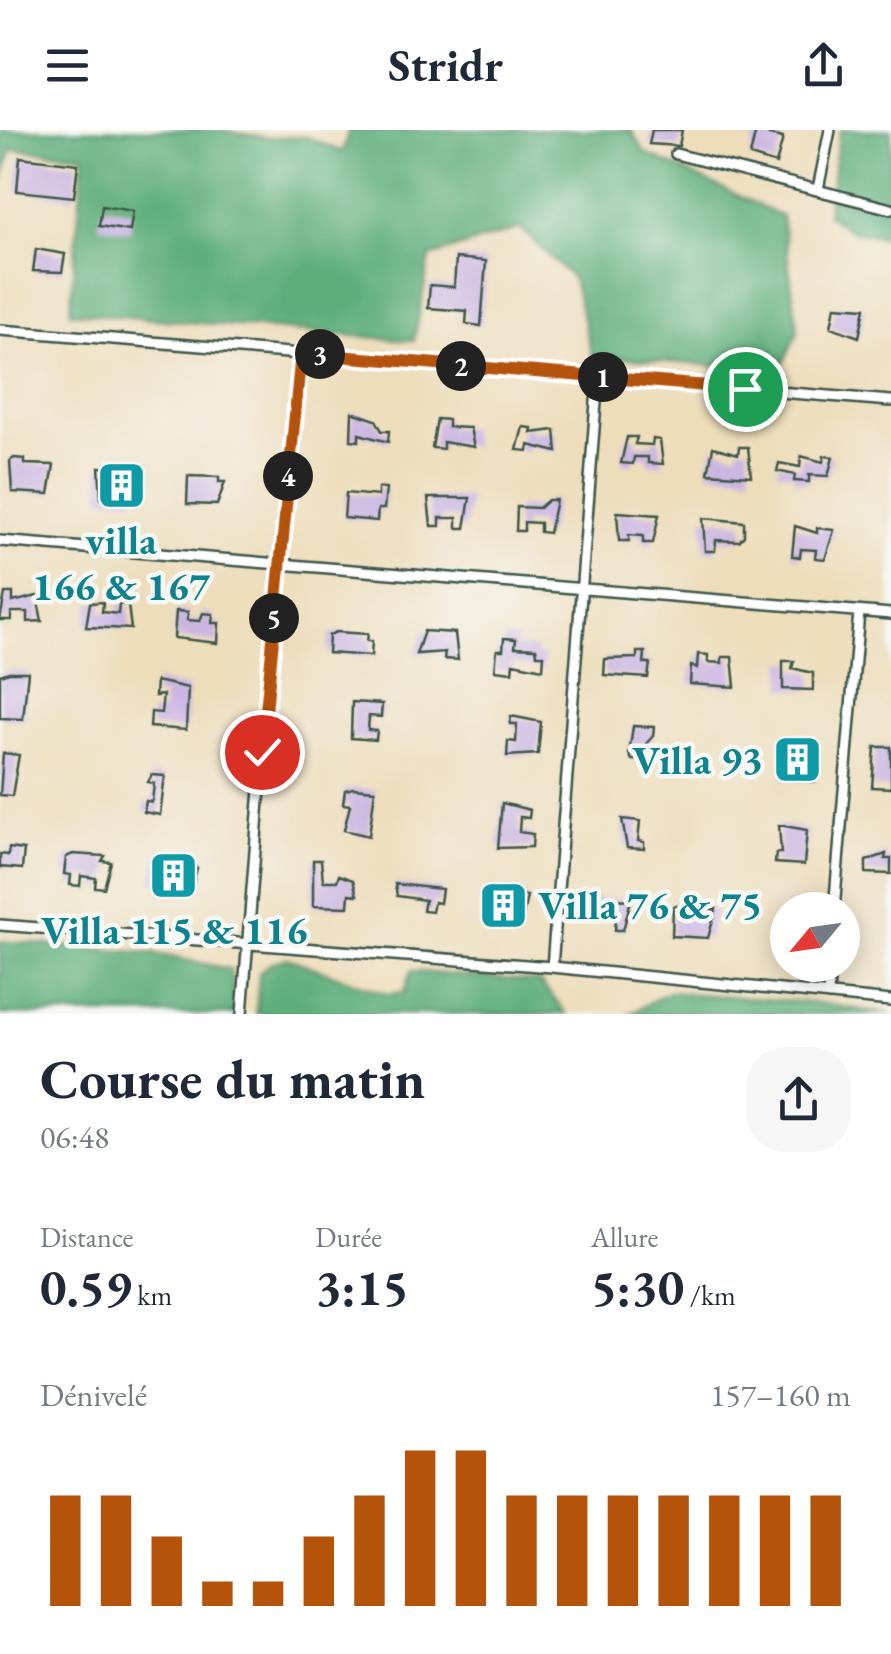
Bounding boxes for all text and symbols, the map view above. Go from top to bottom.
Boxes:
text: Stridr [388,36,503,94]
icon: menu [40,38,95,93]
icon: share [796,38,851,93]
pin: 3 [295,329,345,379]
text: 3 [313,336,327,372]
pin: 2 [436,341,486,391]
pin [703,347,788,432]
text: 2 [454,348,468,384]
pin: 1 [578,352,628,402]
text: 1 [596,359,610,395]
icon: arrive [718,362,773,417]
pin: 4 [263,451,313,501]
text: 4 [281,458,295,494]
building icon: villa 166 & 167 [95,459,147,511]
place label: villa 166 & 167 [32,514,211,612]
pin: 5 [249,593,299,643]
text: 5 [267,600,281,636]
pin [220,710,305,795]
icon: check [235,725,290,780]
place label: Villa 93 [632,734,763,786]
building icon: Villa 93 [772,734,824,786]
building icon: Villa 115 & 116 [148,849,200,901]
building icon: Villa 76 & 75 [477,879,529,931]
place label: Villa 76 & 75 [538,879,762,931]
north arrow [770,892,860,982]
map controls [770,892,860,982]
place label: Villa 115 & 116 [41,904,307,956]
text: Course du matin [40,1043,425,1114]
button: share [746,1047,851,1152]
text: 06:48 [40,1116,109,1158]
text: Distance [40,1219,134,1255]
text: Durée [315,1219,382,1255]
text: Allure [591,1219,659,1255]
text: 0.59 [40,1255,132,1320]
text: 3:15 [315,1255,409,1320]
text: 5:30 [591,1255,684,1320]
text: km [132,1277,172,1313]
text: /km [684,1277,736,1313]
text: Dénivelé [40,1374,147,1416]
text: 157–160 m [710,1374,851,1416]

